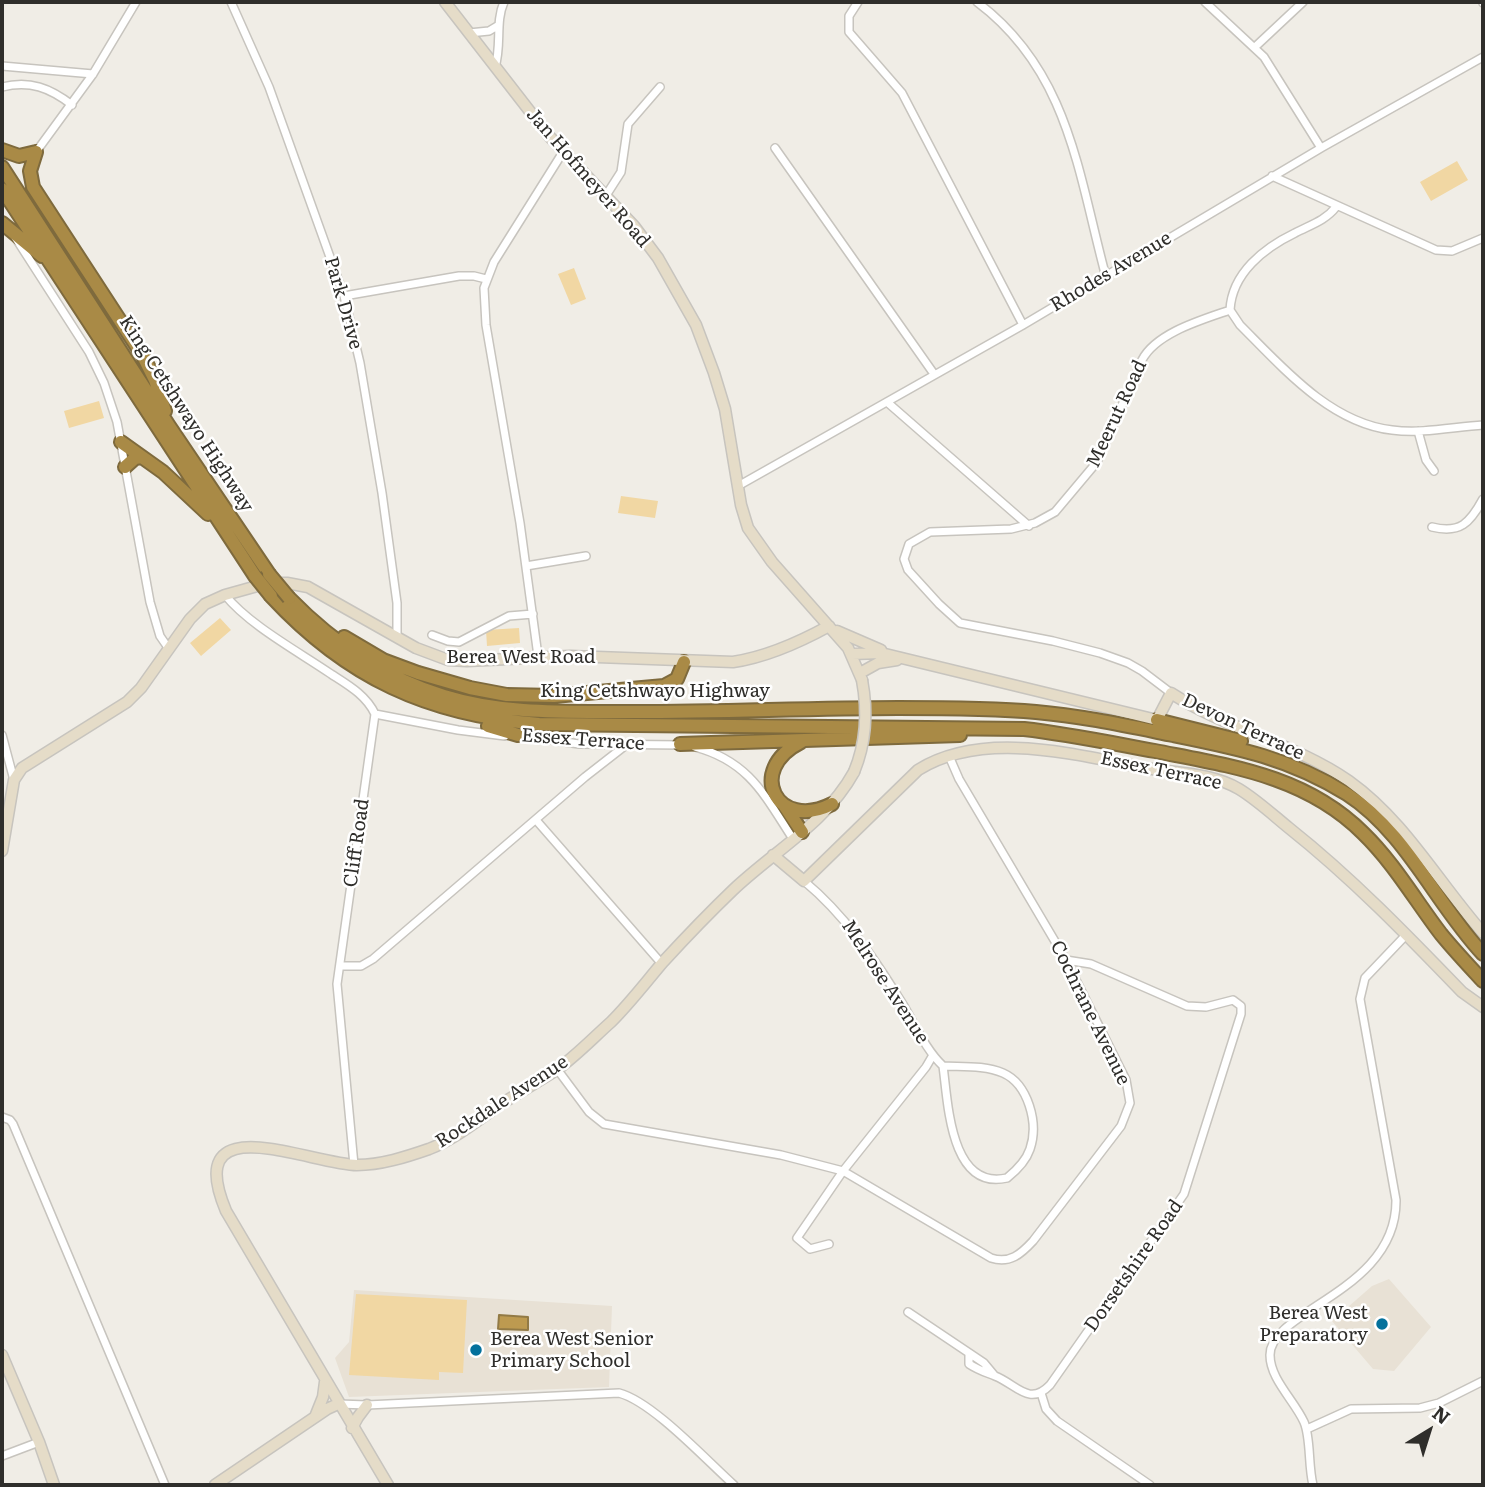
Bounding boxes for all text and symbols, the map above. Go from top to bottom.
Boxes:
street label: Jan Hofmeyer Road [521,104,655,252]
street label: Rhodes Avenue [1046,227,1176,317]
street label: Park Drive [319,254,367,352]
street label: King Cetshwayo Highway [114,311,258,517]
street label: Meerut Road [1082,356,1152,472]
street label: Berea West Road [446,646,596,668]
street label: King Cetshwayo Highway [540,680,770,702]
street label: Devon Terrace [1178,689,1308,765]
street label: Essex Terrace [521,724,645,756]
street label: Essex Terrace [1098,747,1224,795]
street label: Cliff Road [339,797,375,889]
street label: Melrose Avenue [836,916,934,1048]
street label: Cochrane Avenue [1045,937,1135,1089]
street label: Rockdale Avenue [431,1051,573,1153]
street label: Dorsetshire Road [1080,1196,1188,1336]
place label: Berea West Preparatory [1259,1302,1368,1346]
marker: Berea West Preparatory [1374,1316,1390,1332]
place label: Berea West Senior Primary School [490,1328,653,1372]
marker: Berea West Senior Primary School [468,1342,484,1358]
north arrow [1394,1396,1464,1466]
text: N [1427,1399,1457,1430]

